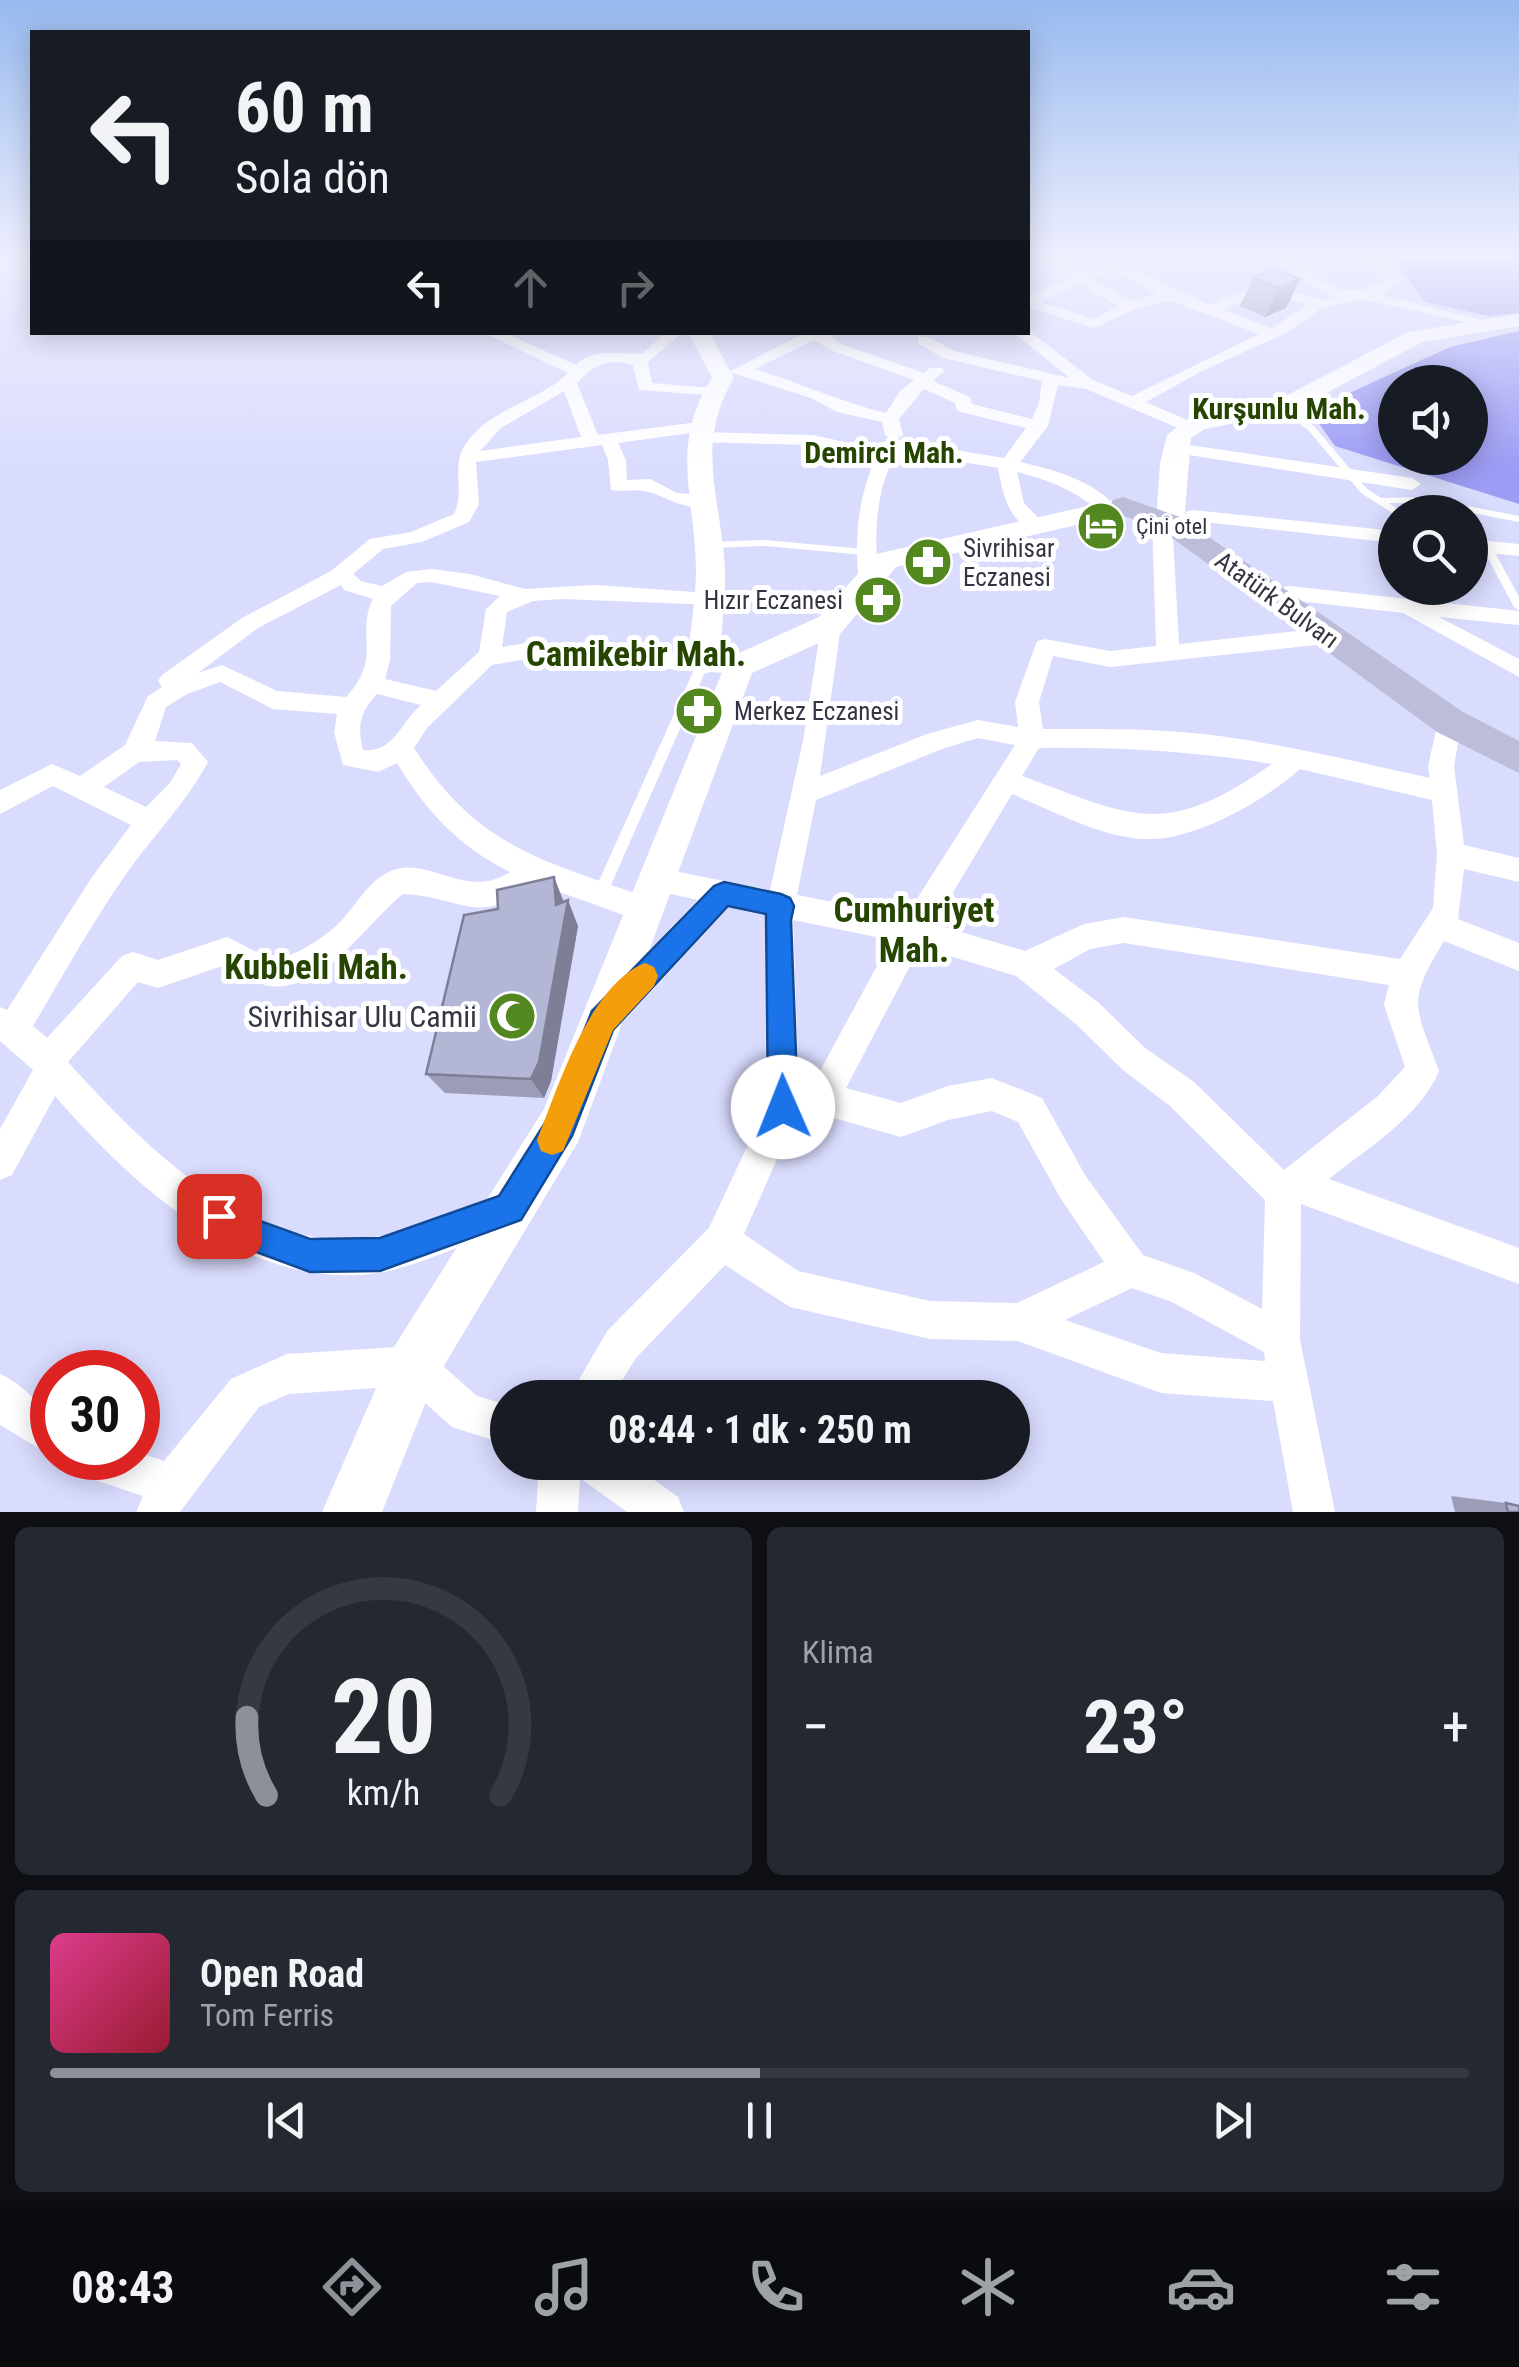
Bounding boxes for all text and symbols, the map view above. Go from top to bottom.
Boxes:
text: 60 m [235,67,374,149]
icon: left [70,70,200,200]
text: Sola dön [235,151,390,204]
icon: left [398,260,453,315]
icon: ahead [503,260,558,315]
icon: right [608,260,663,315]
map controls [1378,365,1488,605]
button: sound [1378,365,1488,475]
district label: Kurşunlu Mah. [1192,391,1366,426]
district label: Demirci Mah. [804,435,964,470]
button: search [1378,495,1488,605]
hotel icon: Çini otel [1075,500,1127,552]
place label: Çini otel [1136,514,1207,539]
place label: Sivrihisar Eczanesi [963,534,1055,592]
pharmacy icon: Sivrihisar Eczanesi [902,536,954,588]
street label: Atatürk Bulvarı [1210,546,1344,654]
pharmacy icon: Hızır Eczanesi [852,574,904,626]
place label: Hızır Eczanesi [704,586,843,615]
district label: Camikebir Mah. [526,634,746,675]
pharmacy icon: Merkez Eczanesi [673,685,725,737]
place label: Merkez Eczanesi [734,697,899,726]
district label: Cumhuriyet Mah. [834,890,994,971]
district label: Kubbeli Mah. [224,947,408,988]
mosque icon: Sivrihisar Ulu Camii [486,990,538,1042]
place label: Sivrihisar Ulu Camii [247,999,477,1034]
position arrow [731,1055,835,1159]
pin [177,1174,262,1259]
icon: arrive [192,1189,247,1244]
speed limit sign: 30 [30,1350,160,1480]
text: 08:44 · 1 dk · 250 m [608,1408,912,1452]
text: Klima [802,1633,874,1671]
text: 20 [331,1657,436,1778]
text: 23° [1083,1683,1188,1771]
text: − [802,1695,830,1759]
text: + [1442,1695,1469,1759]
text: km/h [347,1772,420,1814]
text: Open Road [200,1952,364,1996]
text: Tom Ferris [200,1996,334,2034]
icon: previous [259,2093,314,2148]
icon: pause [732,2093,787,2148]
icon: next [1205,2093,1260,2148]
icon: directions [317,2252,387,2322]
icon: music [529,2252,599,2322]
icon: phone [741,2252,811,2322]
icon: climate [953,2252,1023,2322]
icon: car [1166,2252,1236,2322]
icon: filters [1378,2252,1448,2322]
text: 08:43 [71,2261,174,2314]

